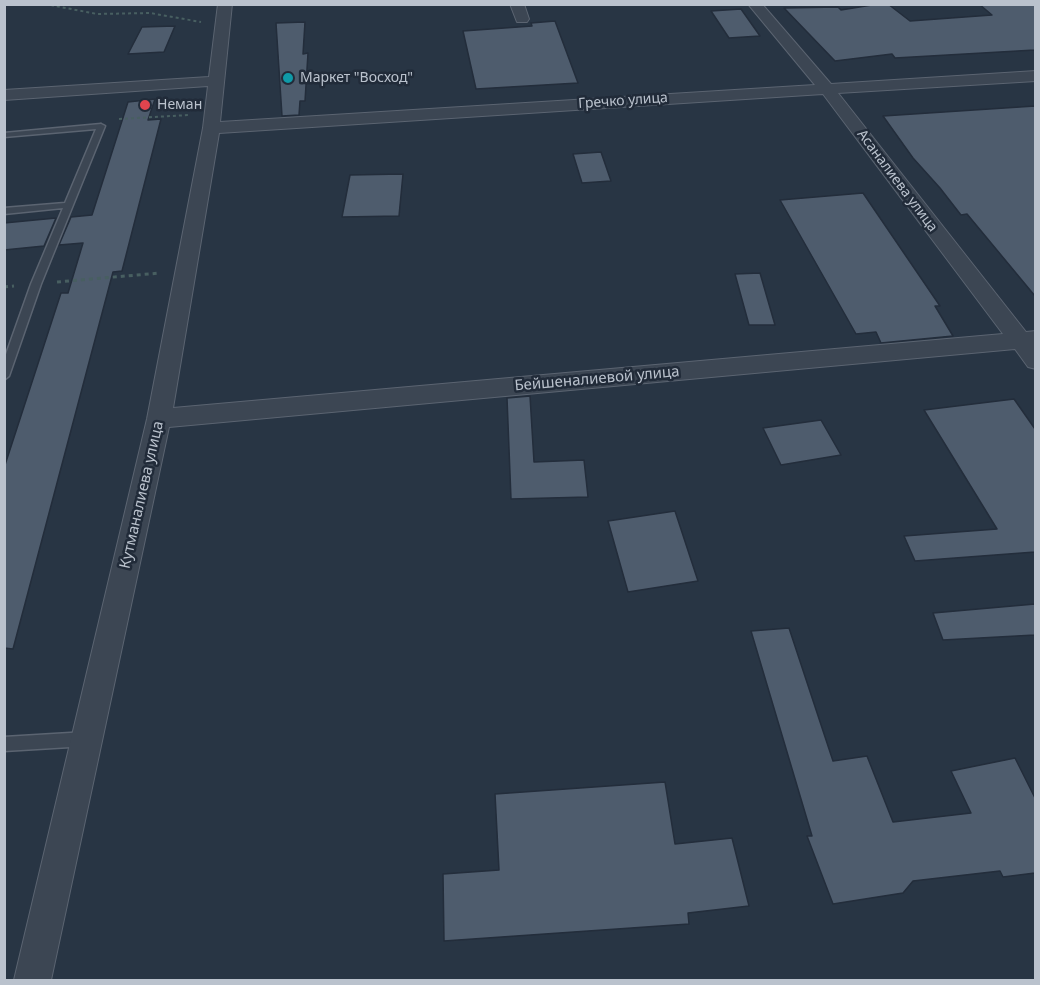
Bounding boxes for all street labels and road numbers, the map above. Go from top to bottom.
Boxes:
street label: Гречко улица [578,89,668,113]
street label: Асаналиева улица [853,127,941,235]
street label: Бейшеналиевой улица [514,363,680,395]
street label: Кутманалиева улица [116,419,168,571]

